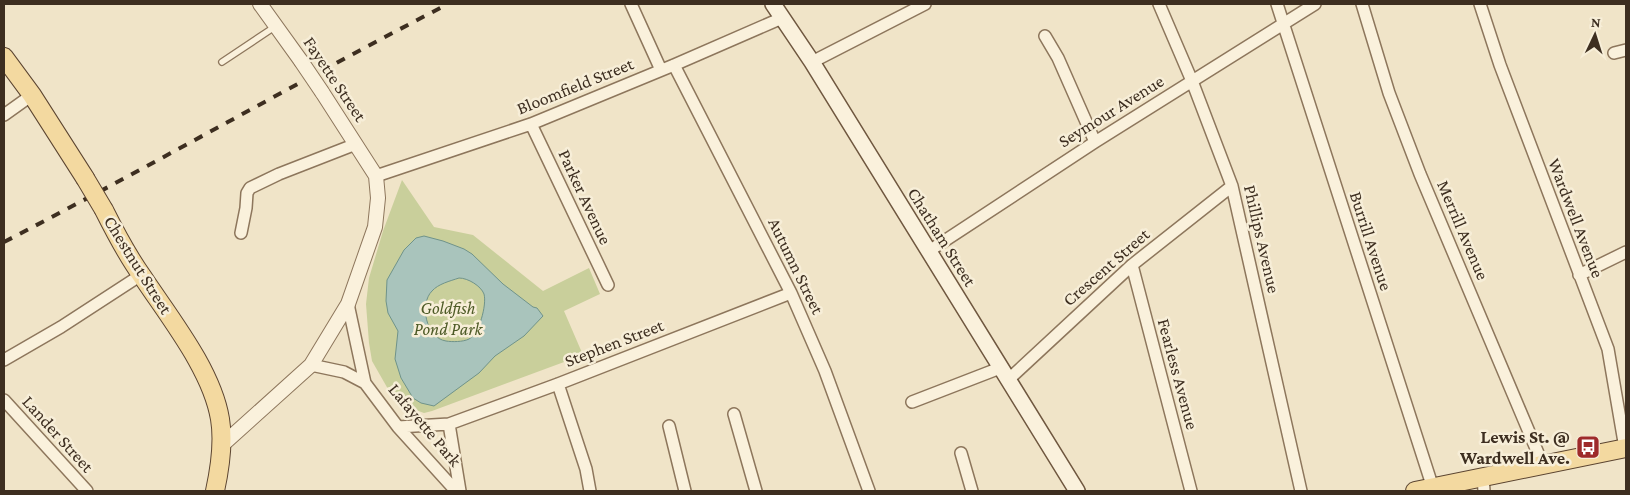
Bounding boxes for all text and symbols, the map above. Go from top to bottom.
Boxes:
north arrow [1570,10,1620,60]
text: N [1591,14,1602,30]
street label: Fayette Street [299,33,371,126]
street label: Bloomfield Street [514,53,637,119]
street label: Seymour Avenue [1055,71,1167,151]
street label: Parker Avenue [554,146,616,248]
street label: Wardwell Avenue [1544,155,1608,281]
street label: Merrill Avenue [1433,177,1493,283]
street label: Phillips Avenue [1240,183,1284,295]
street label: Chatham Street [904,184,981,291]
street label: Burrill Avenue [1346,189,1396,293]
street label: Chestnut Street [100,212,177,319]
street label: Autumn Street [764,215,828,318]
street label: Crescent Street [1059,223,1154,310]
park label: Goldfish Pond Park [414,298,483,339]
street label: Stephen Street [562,315,667,371]
street label: Fearless Avenue [1154,316,1202,432]
street label: Lafayette Park [385,380,466,471]
street label: Lander Street [18,392,98,477]
place label: Lewis St. @ Wardwell Ave. [1459,427,1570,468]
bus stop icon: Lewis St. @ Wardwell Ave. [1575,434,1601,460]

